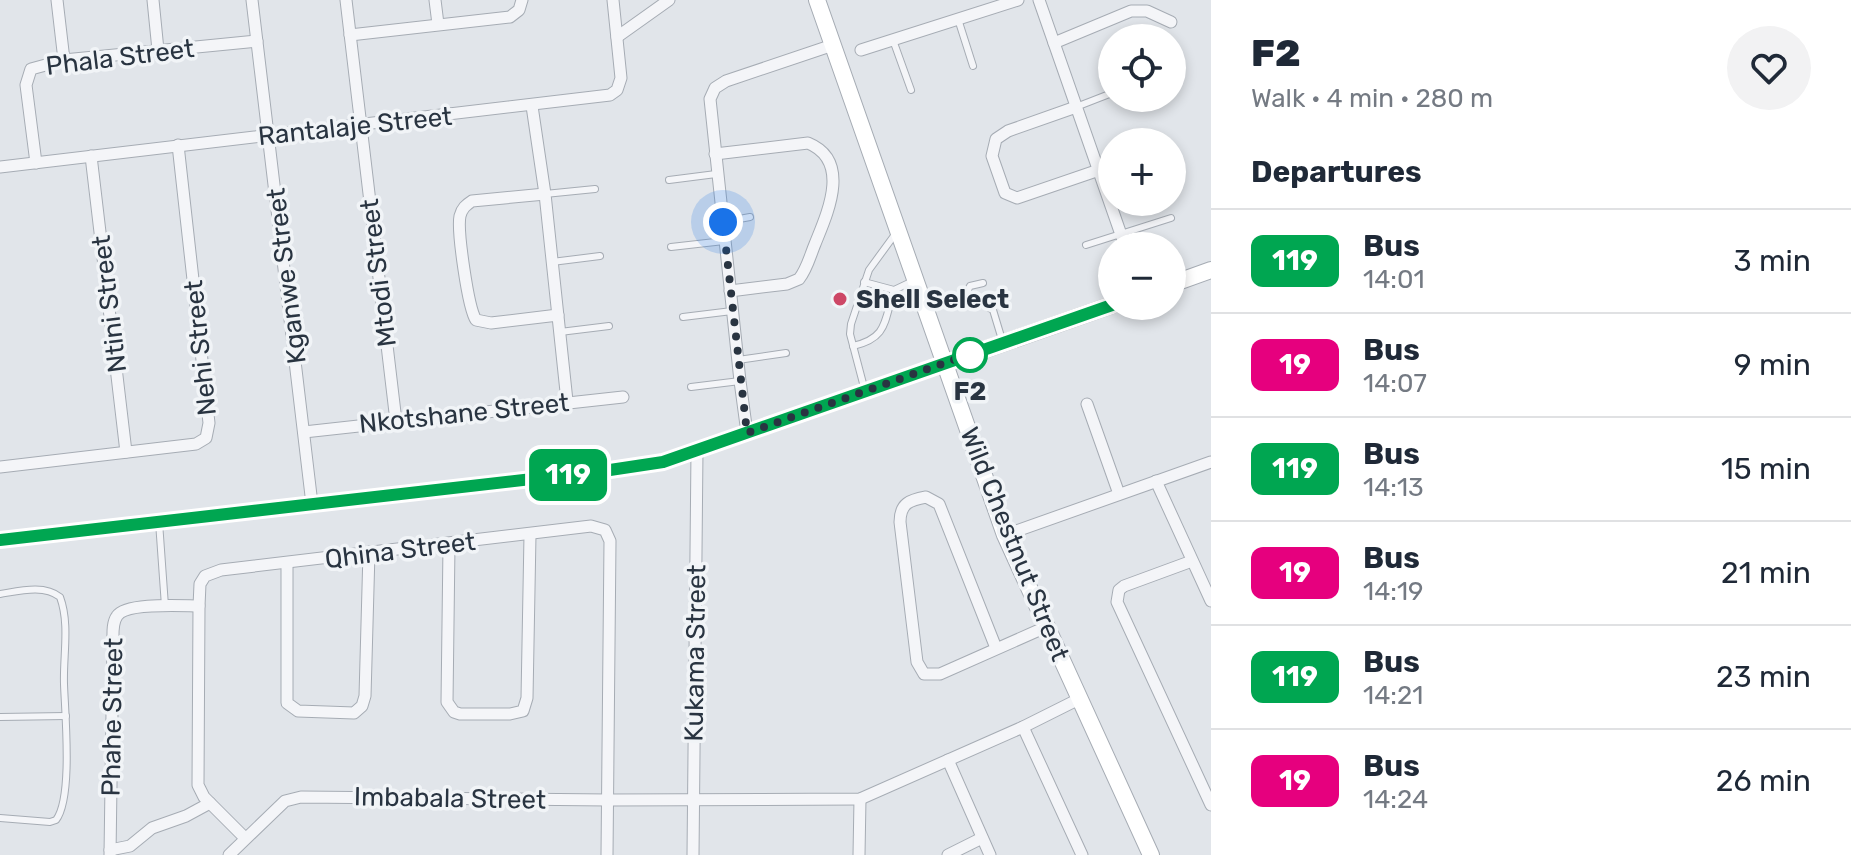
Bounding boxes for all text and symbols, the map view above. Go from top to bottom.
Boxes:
map controls [1098,24,1186,320]
button: locate [1098,24,1186,112]
button: heart [1727,26,1811,110]
text: F2 [1251,30,1301,76]
street label: Phala Street [44,33,196,82]
text: Walk · 4 min · 280 m [1251,83,1493,114]
street label: Rantalaje Street [256,101,454,152]
button: + [1098,128,1186,216]
text: Departures [1251,154,1422,190]
street label: Kganwe Street [260,186,313,366]
street label: Mtodi Street [354,197,403,349]
your location [703,202,743,242]
text: Bus [1363,228,1420,264]
button: − [1098,232,1186,320]
street label: Ntini Street [86,234,133,374]
text: 3 min [1734,243,1811,279]
text: 119 [1272,244,1318,277]
text: 14:01 [1363,264,1425,295]
street label: Nehi Street [178,279,223,417]
place label: Shell Select [856,284,1009,315]
marker: Shell Select [831,290,849,308]
text: Bus [1363,332,1420,368]
marker: F2 [953,338,987,372]
text: 9 min [1734,347,1811,383]
text: 19 [1279,348,1311,381]
text: 14:07 [1363,368,1427,399]
place label: F2 [954,376,986,407]
street label: Nkotshane Street [357,387,571,440]
street label: Wild Chestnut Street [953,423,1076,666]
text: Bus [1363,436,1420,472]
line badge: 119 [522,449,614,501]
text: 15 min [1721,451,1811,487]
text: 119 [1272,452,1318,485]
text: 119 [545,458,591,491]
text: 14:13 [1363,472,1424,503]
street label: Qhina Street [323,526,477,575]
text: Bus [1363,540,1420,576]
text: 21 min [1721,555,1811,591]
text: 19 [1279,556,1311,589]
street label: Kukama Street [678,564,713,742]
text: 14:19 [1363,576,1423,607]
street label: Phahe Street [96,637,129,797]
text: Bus [1363,644,1420,680]
text: 23 min [1716,659,1811,695]
text: 119 [1272,660,1318,693]
text: 14:21 [1363,680,1423,711]
text: Bus [1363,748,1420,784]
text: 26 min [1716,763,1811,799]
text: 19 [1279,764,1311,797]
street label: Imbabala Street [354,781,546,816]
text: 14:24 [1363,784,1428,815]

